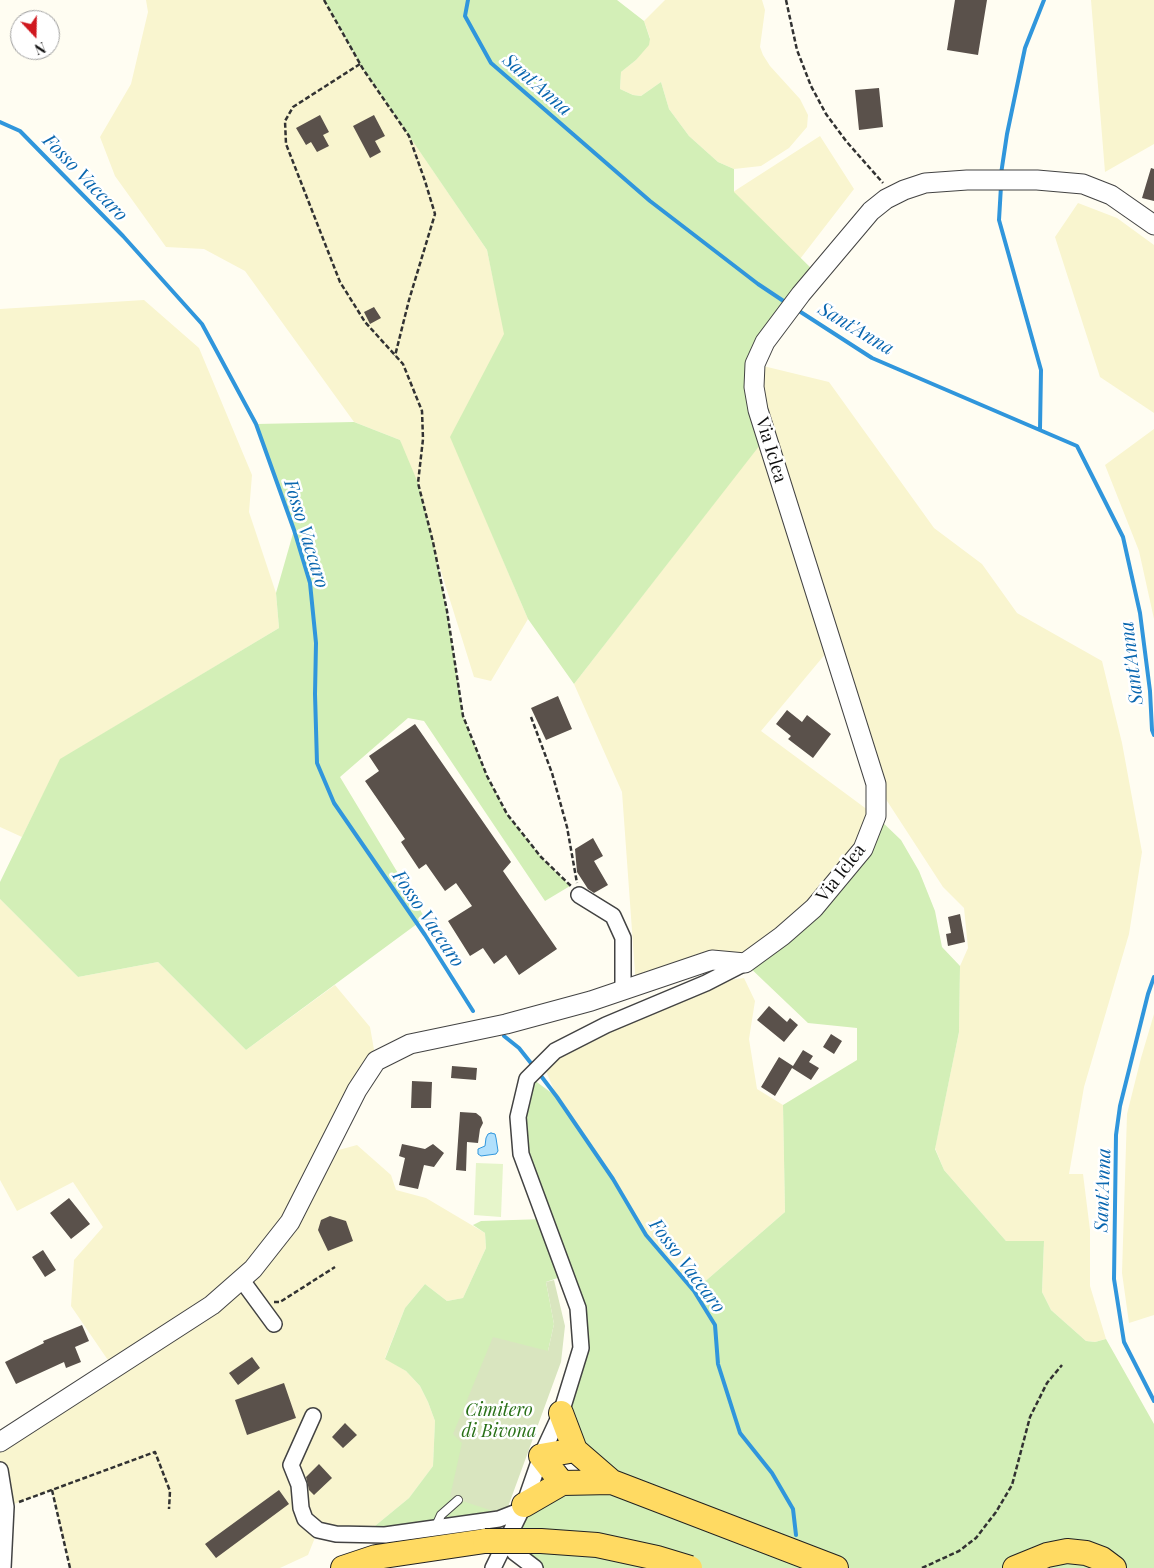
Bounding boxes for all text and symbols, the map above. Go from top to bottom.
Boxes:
north arrow [10,10,60,60]
text: N [32,38,48,59]
water label: Sant'Anna [498,49,576,121]
water label: Fosso Vaccaro [38,130,132,226]
water label: Sant'Anna [814,298,898,360]
street label: Via Iclea [751,415,791,485]
water label: Fosso Vaccaro [279,477,333,591]
water label: Sant'Anna [1116,620,1148,706]
street label: Via Iclea [812,840,870,906]
water label: Fosso Vaccaro [387,866,469,972]
water label: Sant'Anna [1090,1148,1116,1232]
water label: Fosso Vaccaro [644,1214,730,1318]
park label: Cimitero di Bivona [462,1399,536,1442]

